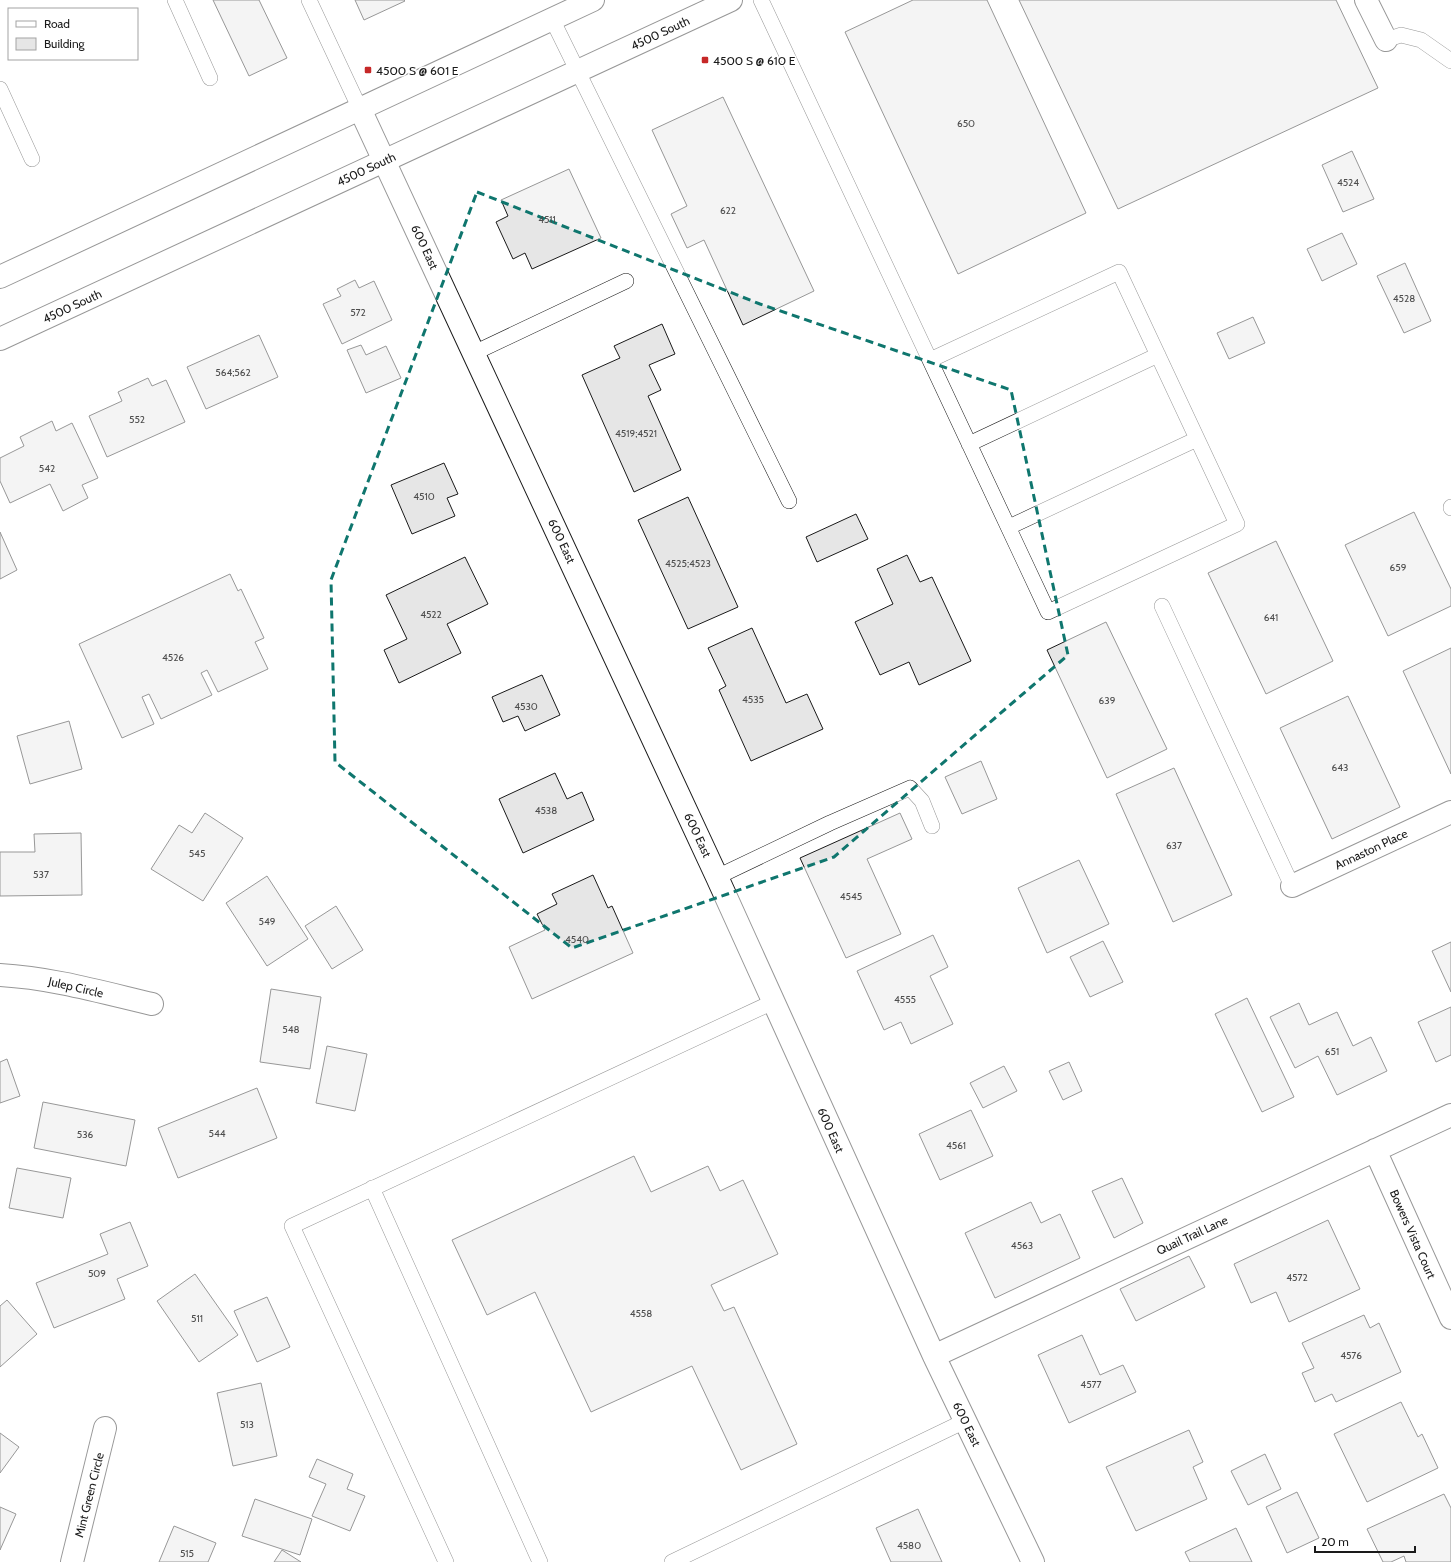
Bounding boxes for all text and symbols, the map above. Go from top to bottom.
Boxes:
legend [8,8,138,60]
street label: 4500 South [628,13,692,53]
text: Road [44,16,70,31]
text: Building [44,36,86,51]
place label: 4500 S @ 610 E [713,53,796,68]
marker: 4500 S @ 610 E [700,55,710,65]
place label: 4500 S @ 601 E [376,63,459,78]
marker: 4500 S @ 601 E [363,65,373,75]
house number: 650 [957,117,975,130]
street label: 4500 South [334,149,398,189]
house number: 4524 [1337,176,1359,189]
house number: 622 [720,204,736,217]
house number: 4511 [538,213,556,226]
street label: 600 East [408,222,442,272]
street label: 4500 South [40,286,104,326]
house number: 4528 [1393,292,1415,305]
house number: 572 [350,306,366,319]
house number: 564;562 [215,366,251,379]
house number: 552 [129,413,145,426]
house number: 4519;4521 [615,427,657,440]
house number: 542 [39,462,55,475]
house number: 4510 [413,490,435,503]
street label: 600 East [545,516,579,566]
house number: 4525;4523 [665,557,711,570]
house number: 659 [1390,561,1407,574]
house number: 4522 [420,608,442,621]
house number: 641 [1264,611,1278,624]
house number: 4526 [162,651,184,664]
house number: 4535 [742,693,764,706]
house number: 639 [1099,694,1116,707]
house number: 4530 [514,700,538,713]
house number: 643 [1332,761,1348,774]
house number: 4538 [535,804,557,817]
street label: 600 East [681,810,715,860]
street label: Annaston Place [1332,826,1410,872]
house number: 637 [1166,839,1182,852]
house number: 545 [189,847,205,860]
house number: 537 [33,868,49,881]
house number: 4545 [840,890,862,903]
house number: 549 [259,915,276,928]
house number: 4540 [565,933,589,946]
street label: Julep Circle [46,973,105,1001]
house number: 4555 [894,993,916,1006]
house number: 548 [282,1023,300,1036]
house number: 651 [1325,1045,1339,1058]
street label: 600 East [814,1105,848,1155]
house number: 544 [209,1127,226,1140]
house number: 536 [77,1128,94,1141]
house number: 4561 [946,1139,966,1152]
street label: Bowers Vista Court [1387,1187,1439,1281]
street label: Quail Trail Lane [1154,1212,1230,1258]
house number: 4563 [1011,1239,1033,1252]
house number: 509 [88,1267,106,1280]
house number: 4572 [1286,1271,1308,1284]
house number: 4558 [630,1307,652,1320]
house number: 511 [191,1312,203,1325]
house number: 4576 [1340,1349,1362,1362]
house number: 4577 [1080,1378,1102,1391]
street label: 600 East [950,1399,984,1449]
house number: 513 [240,1418,254,1431]
street label: Mint Green Circle [71,1451,107,1539]
scale bar [1315,1528,1415,1554]
text: 20 m [1321,1534,1349,1549]
house number: 4580 [897,1539,921,1552]
house number: 515 [180,1547,194,1560]

